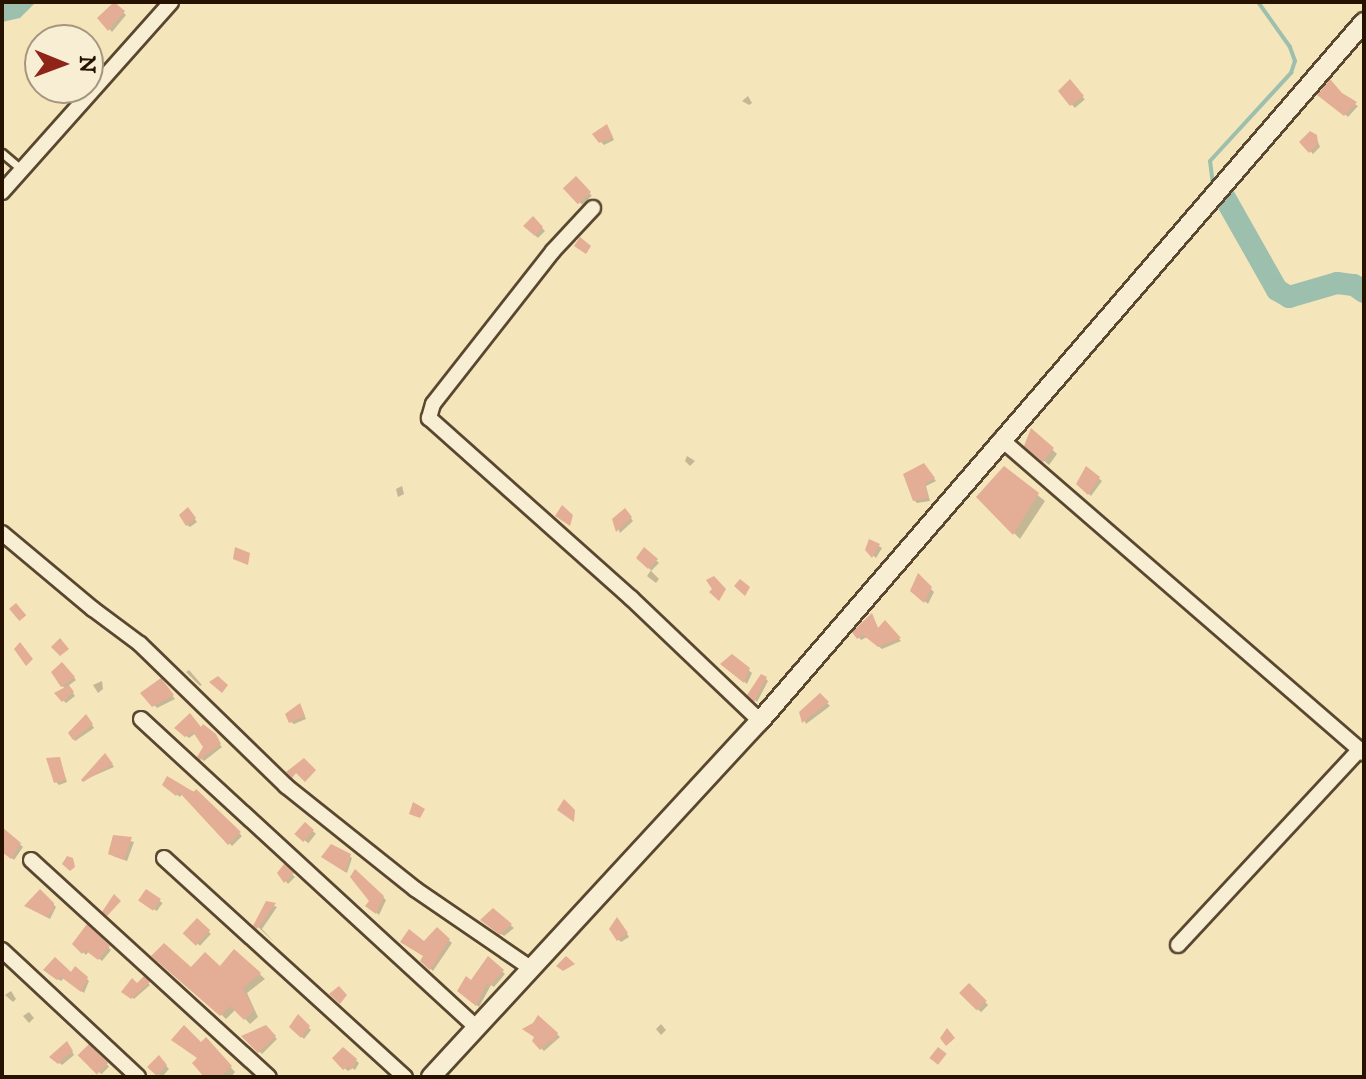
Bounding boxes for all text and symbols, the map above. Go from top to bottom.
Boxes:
north arrow [24,24,104,104]
text: N [73,55,100,74]

